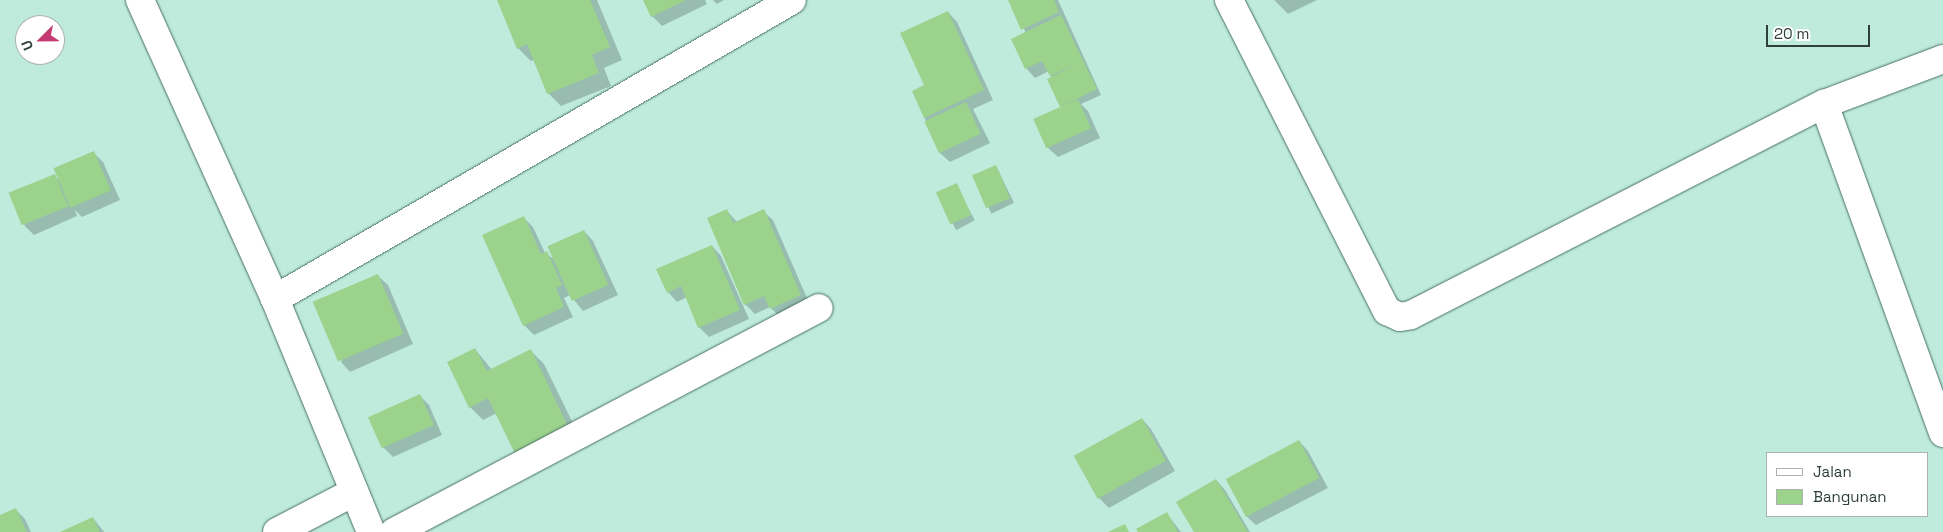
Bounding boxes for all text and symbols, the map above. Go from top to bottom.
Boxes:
north arrow [15,15,65,65]
scale bar [1768,15,1872,47]
text: 20 m [1774,24,1809,43]
text: U [17,38,37,53]
legend [1766,452,1928,517]
text: Jalan [1813,462,1852,481]
text: Bangunan [1813,487,1887,506]

